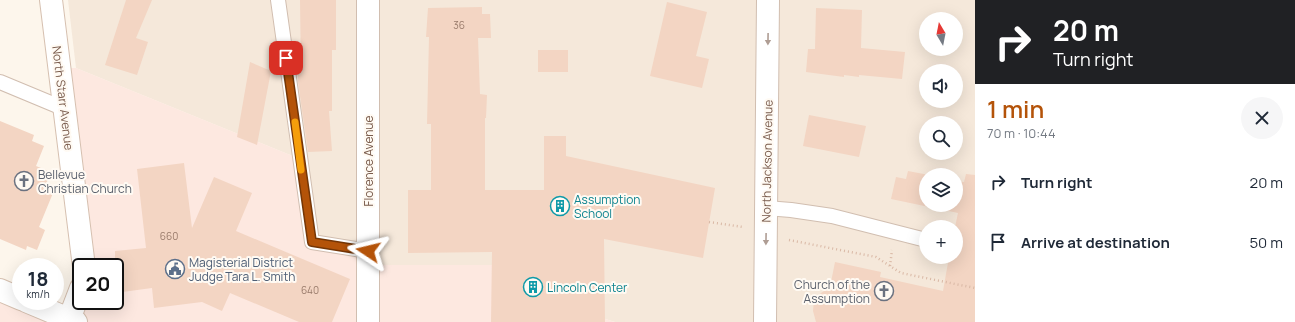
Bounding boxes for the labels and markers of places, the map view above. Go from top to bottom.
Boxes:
pin [269,41,303,75]
place label: Bellevue Christian Church [38,166,132,197]
church icon: Bellevue Christian Church [13,170,35,192]
place label: Assumption School [574,191,640,222]
building icon: Assumption School [549,195,571,217]
place label: Magisterial District Judge Tara L. Smith [189,254,295,285]
public building icon: Magisterial District Judge Tara L. Smith [164,258,186,280]
building icon: Lincoln Center [522,276,544,298]
place label: Church of the Assumption [794,276,870,307]
place label: Lincoln Center [547,279,628,296]
church icon: Church of the Assumption [873,280,895,302]

